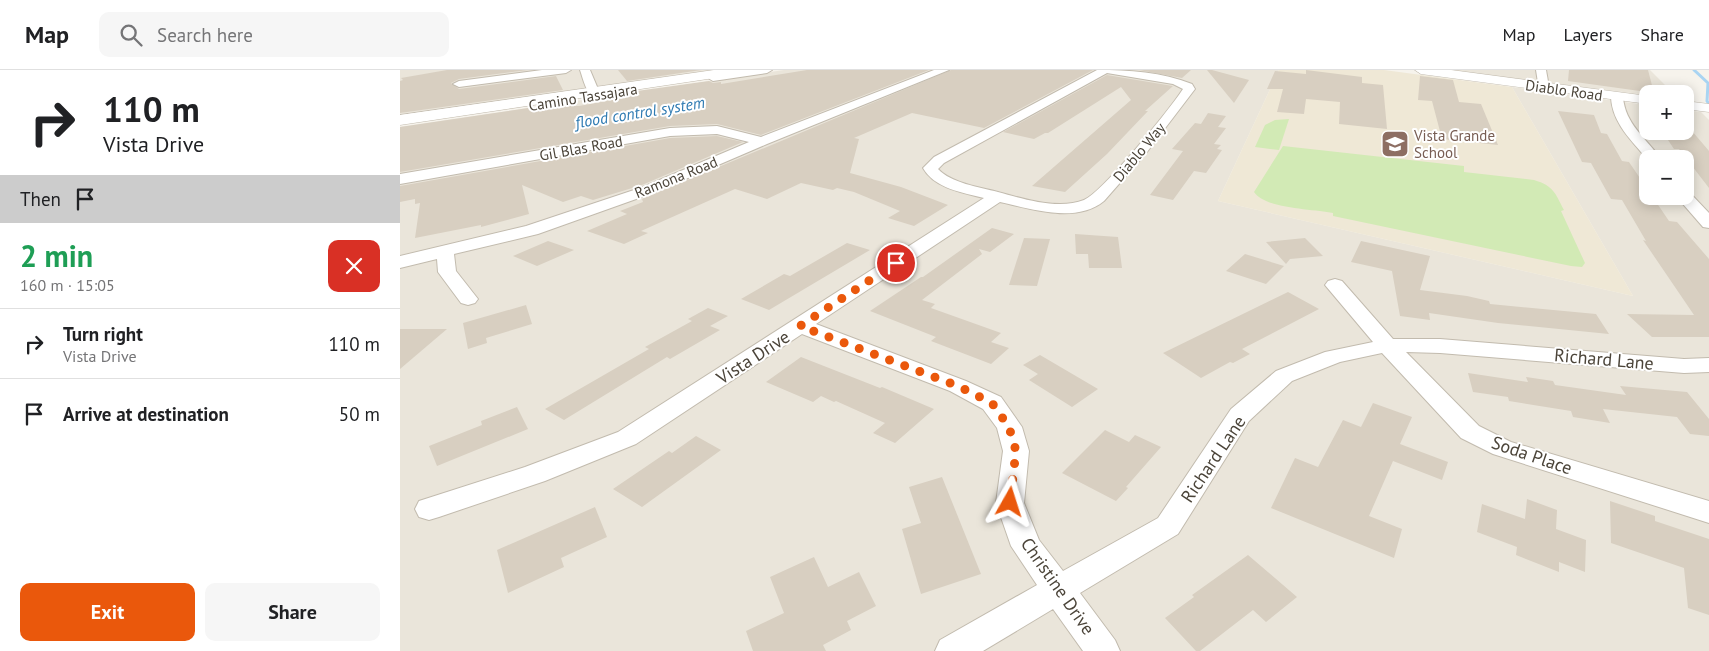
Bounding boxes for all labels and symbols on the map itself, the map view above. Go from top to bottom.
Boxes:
street label: Diablo Road [1524,75,1604,105]
street label: Camino Tassajara [527,79,639,115]
water label: flood control system [572,92,706,132]
street label: Diablo Way [1109,118,1169,186]
place label: Vista Grande School [1413,126,1495,162]
school or university icon: Vista Grande School [1380,129,1410,159]
street label: Gil Blas Road [538,131,624,165]
street label: Ramona Road [632,152,720,202]
pin [875,242,917,284]
street label: Vista Drive [711,325,794,390]
street label: Richard Lane [1553,343,1655,375]
street label: Richard Lane [1176,411,1250,507]
street label: Soda Place [1489,430,1575,480]
position arrow [983,475,1035,527]
street label: Christine Drive [1016,533,1100,639]

